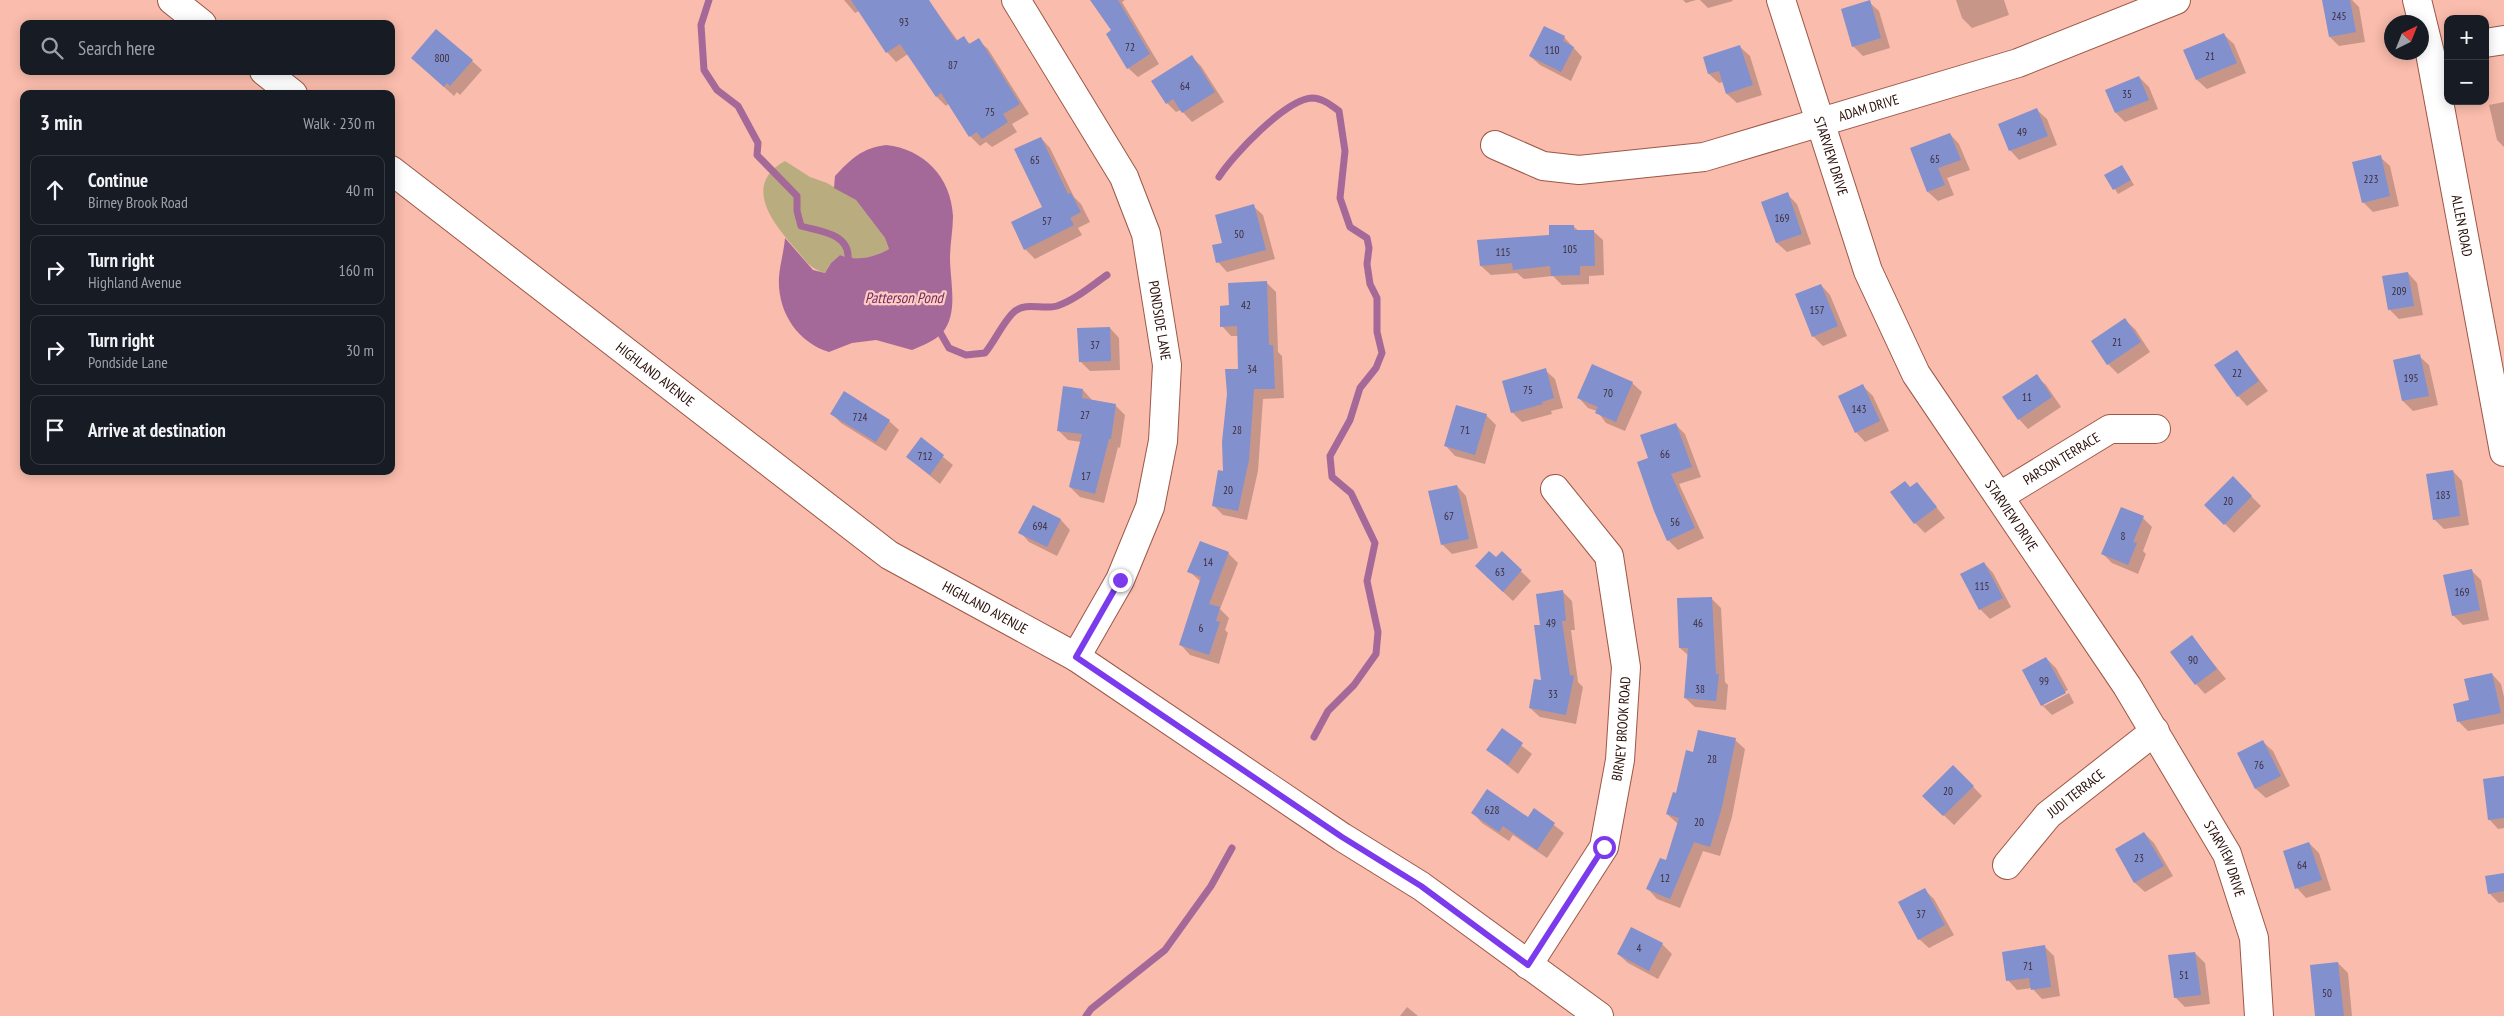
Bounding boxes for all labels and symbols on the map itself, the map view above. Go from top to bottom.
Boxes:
house number: 245 [2332,9,2346,23]
house number: 93 [899,15,909,29]
north arrow [2384,15,2429,60]
house number: 72 [1125,40,1135,54]
house number: 110 [1545,43,1559,57]
house number: 21 [2205,49,2215,63]
house number: 800 [435,51,449,65]
house number: 87 [948,58,958,72]
house number: 64 [1180,79,1190,93]
house number: 35 [2122,87,2132,101]
street label: ADAM DRIVE [1836,90,1901,125]
house number: 75 [985,105,995,119]
street label: STARVIEW DRIVE [1810,114,1852,198]
house number: 49 [2017,125,2027,139]
house number: 65 [1930,152,1940,166]
house number: 65 [1030,153,1040,167]
house number: 223 [2364,172,2378,186]
street label: ALLEN ROAD [2447,193,2477,258]
house number: 169 [1775,211,1789,225]
house number: 57 [1042,214,1052,228]
house number: 50 [1234,227,1244,241]
house number: 105 [1563,242,1577,256]
house number: 115 [1496,245,1510,259]
street label: PONDSIDE LANE [1145,279,1175,362]
house number: 209 [2392,284,2406,298]
water label: Patterson Pond [865,288,945,307]
house number: 42 [1241,298,1251,312]
house number: 157 [1810,303,1824,317]
house number: 21 [2112,335,2122,349]
street label: HIGHLAND AVENUE [612,338,698,410]
house number: 37 [1090,338,1100,352]
house number: 34 [1247,362,1257,376]
house number: 22 [2232,366,2242,380]
house number: 195 [2404,371,2418,385]
house number: 75 [1523,383,1533,397]
house number: 70 [1603,386,1613,400]
house number: 11 [2022,390,2032,404]
house number: 143 [1852,402,1866,416]
house number: 27 [1080,408,1090,422]
house number: 724 [853,410,867,424]
house number: 28 [1232,423,1242,437]
house number: 71 [1460,423,1470,437]
street label: PARSON TERRACE [2020,428,2103,489]
house number: 66 [1660,447,1670,461]
house number: 712 [918,449,932,463]
house number: 17 [1081,469,1091,483]
street label: STARVIEW DRIVE [1981,476,2042,554]
house number: 20 [1223,483,1233,497]
house number: 183 [2436,488,2450,502]
house number: 20 [2223,494,2233,508]
house number: 67 [1444,509,1454,523]
house number: 56 [1670,515,1680,529]
house number: 694 [1033,519,1047,533]
house number: 8 [2121,529,2126,543]
house number: 14 [1203,555,1213,569]
house number: 63 [1495,565,1505,579]
route end [1109,569,1132,592]
street label: HIGHLAND AVENUE [939,577,1031,638]
house number: 115 [1975,579,1989,593]
house number: 169 [2455,585,2469,599]
house number: 49 [1546,616,1556,630]
house number: 46 [1693,616,1703,630]
house number: 6 [1199,621,1204,635]
house number: 90 [2188,653,2198,667]
house number: 99 [2039,674,2049,688]
street label: BIRNEY BROOK ROAD [1607,676,1634,782]
house number: 38 [1695,682,1705,696]
house number: 33 [1548,687,1558,701]
house number: 28 [1707,752,1717,766]
house number: 76 [2254,758,2264,772]
street label: JUDI TERRACE [2043,765,2108,822]
house number: 20 [1943,784,1953,798]
house number: 628 [1485,803,1499,817]
house number: 20 [1694,815,1704,829]
street label: STARVIEW DRIVE [2200,817,2249,899]
route start [1593,836,1616,859]
house number: 23 [2134,851,2144,865]
house number: 64 [2297,858,2307,872]
house number: 12 [1660,871,1670,885]
house number: 37 [1916,907,1926,921]
house number: 4 [1637,941,1642,955]
house number: 71 [2023,959,2033,973]
house number: 51 [2179,968,2189,982]
house number: 50 [2322,986,2332,1000]

